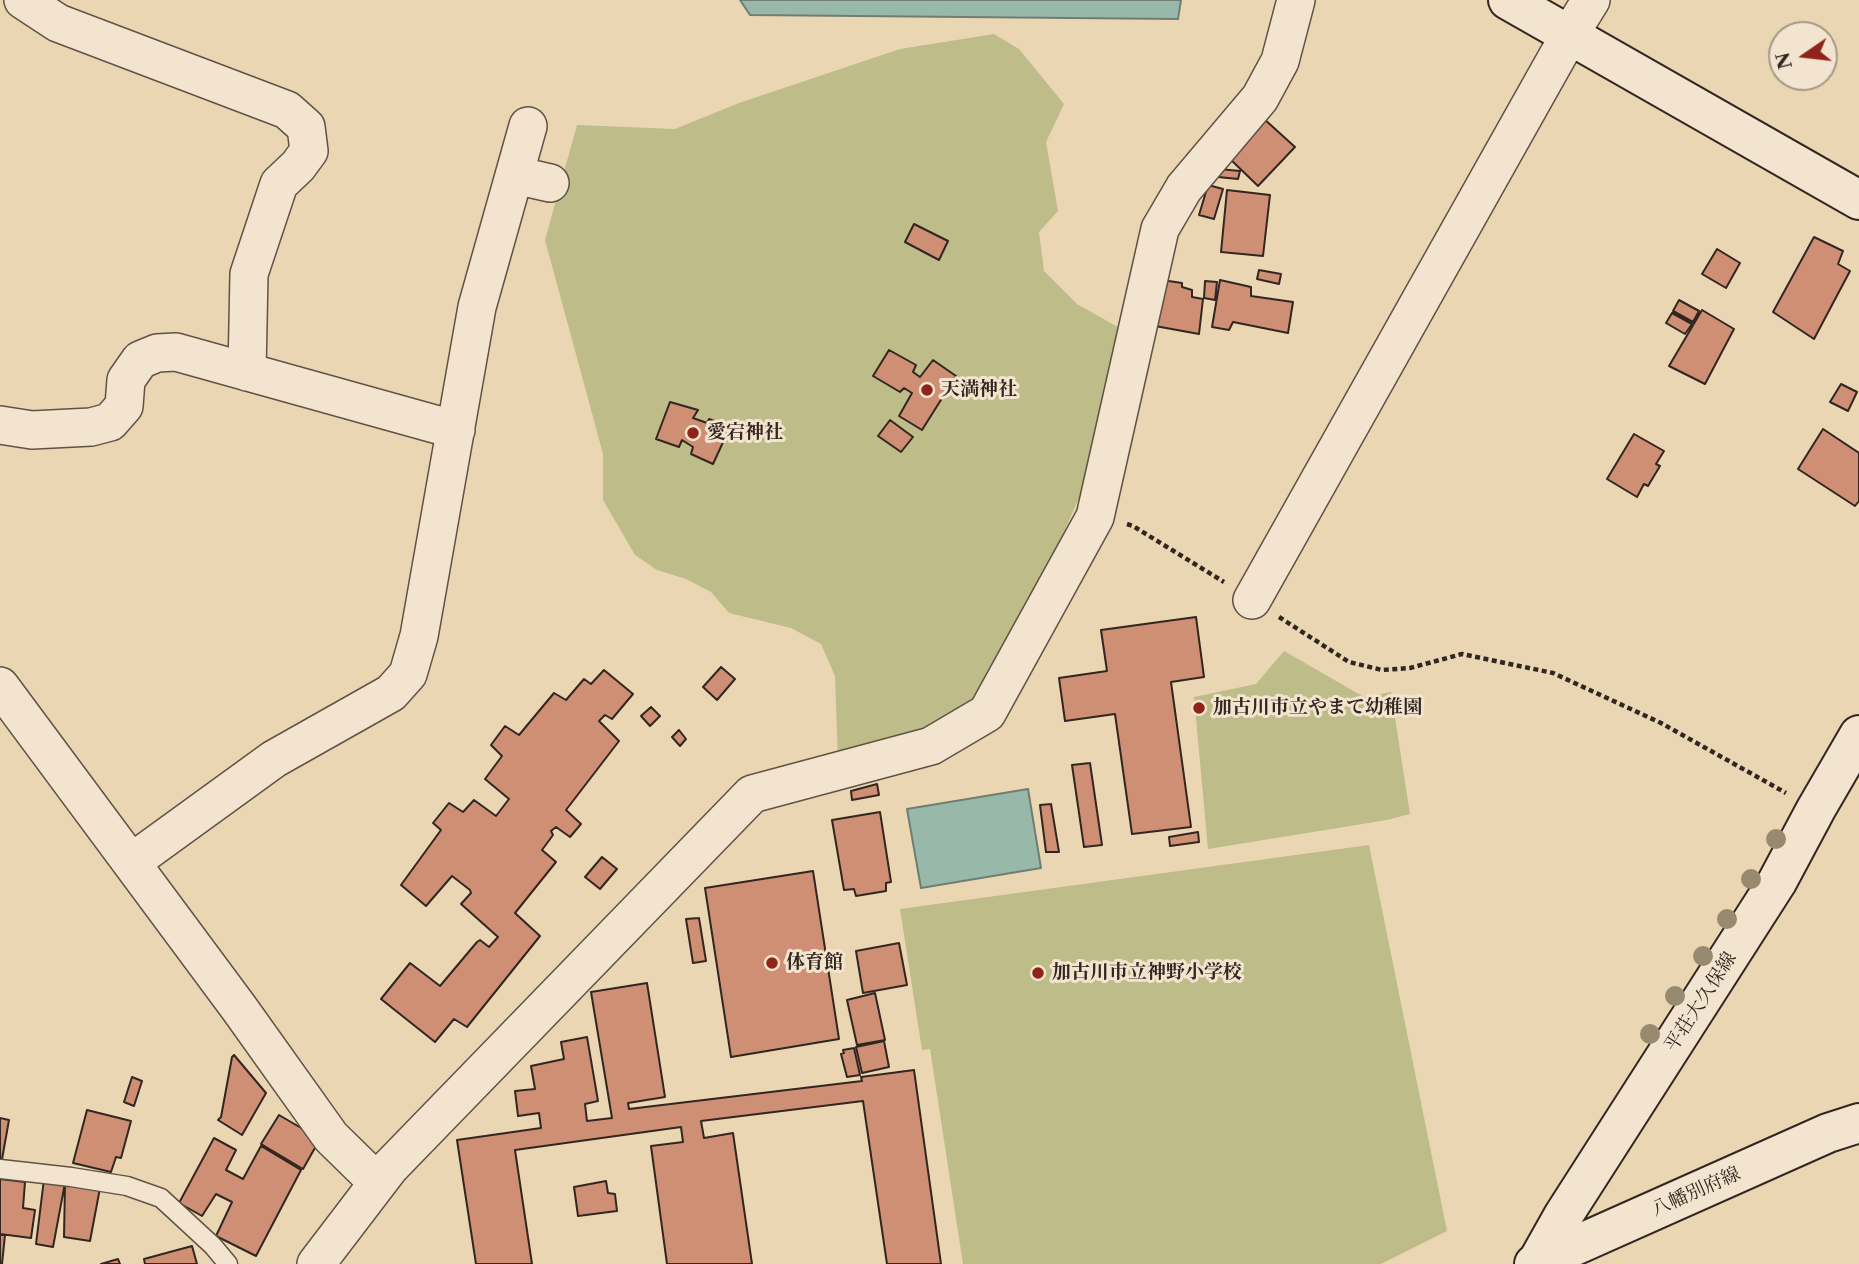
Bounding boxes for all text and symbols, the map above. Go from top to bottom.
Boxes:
north arrow [1768,21,1838,91]
text: N [1771,50,1797,72]
place label: 天満神社 [941,379,1017,401]
marker: 天満神社 [919,382,935,398]
place label: 愛宕神社 [707,422,783,444]
marker: 愛宕神社 [685,425,701,441]
place label: 加古川市立やまて幼稚園 [1213,697,1422,719]
marker: 加古川市立やまて幼稚園 [1191,700,1207,716]
street label: 平荘大久保線 [1660,948,1742,1056]
place label: 体育館 [786,952,843,974]
marker: 体育館 [764,955,780,971]
place label: 加古川市立神野小学校 [1052,962,1242,984]
marker: 加古川市立神野小学校 [1030,965,1046,981]
street label: 八幡別府線 [1648,1162,1744,1222]

